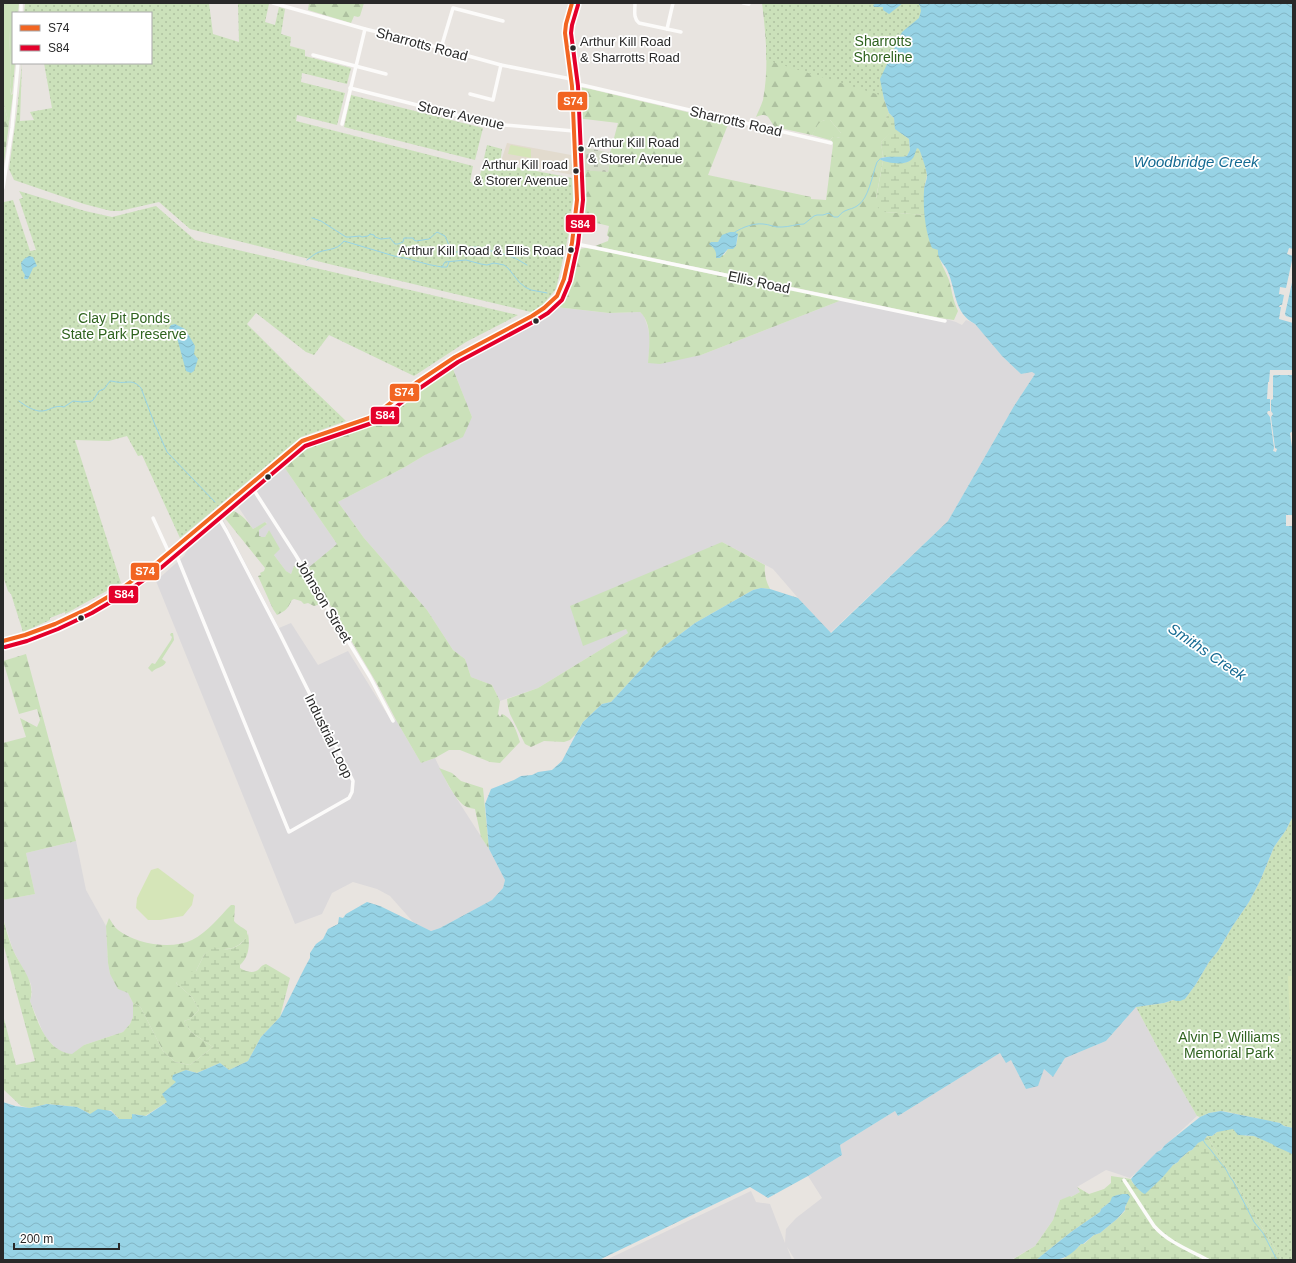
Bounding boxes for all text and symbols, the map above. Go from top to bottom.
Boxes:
legend [12,12,152,64]
text: S74 [48,21,70,35]
street label: Sharrotts Road [374,24,470,64]
park label: Sharrotts Shoreline [853,33,913,65]
place label: Arthur Kill Road & Sharrotts Road [580,34,680,65]
text: S84 [48,41,70,55]
marker: Arthur Kill Road & Sharrotts Road [568,43,578,53]
line badge: S74 [557,91,588,111]
text: S74 [563,95,584,107]
street label: Storer Avenue [416,97,506,133]
street label: Sharrotts Road [688,103,784,139]
place label: Arthur Kill Road & Storer Avenue [588,135,682,166]
marker: Arthur Kill Road & Storer Avenue [576,144,586,154]
water label: Woodbridge Creek [1133,153,1260,170]
place label: Arthur Kill road & Storer Avenue [474,157,568,188]
marker: Arthur Kill road & Storer Avenue [571,166,581,176]
line badge: S84 [565,214,596,233]
text: S84 [570,218,591,230]
place label: Arthur Kill Road & Ellis Road [399,243,564,258]
marker: Arthur Kill Road & Ellis Road [566,245,576,255]
street label: Ellis Road [727,268,791,296]
park label: Clay Pit Ponds State Park Preserve [61,310,187,342]
unlabelled marker [531,316,541,326]
line badge: S74 [389,383,420,402]
text: S74 [394,386,415,398]
line badge: S84 [370,406,400,425]
text: S84 [375,409,396,421]
unlabelled marker [263,472,273,482]
street label: Johnson Street [293,557,355,646]
line badge: S74 [130,562,160,581]
text: S74 [135,565,156,577]
line badge: S84 [108,585,139,604]
text: S84 [114,588,135,600]
unlabelled marker [76,613,86,623]
water label: Smiths Creek [1165,619,1251,685]
street label: Industrial Loop [302,691,356,781]
park label: Alvin P. Williams Memorial Park [1178,1029,1280,1061]
scale bar [14,1225,119,1251]
text: 200 m [20,1232,53,1246]

